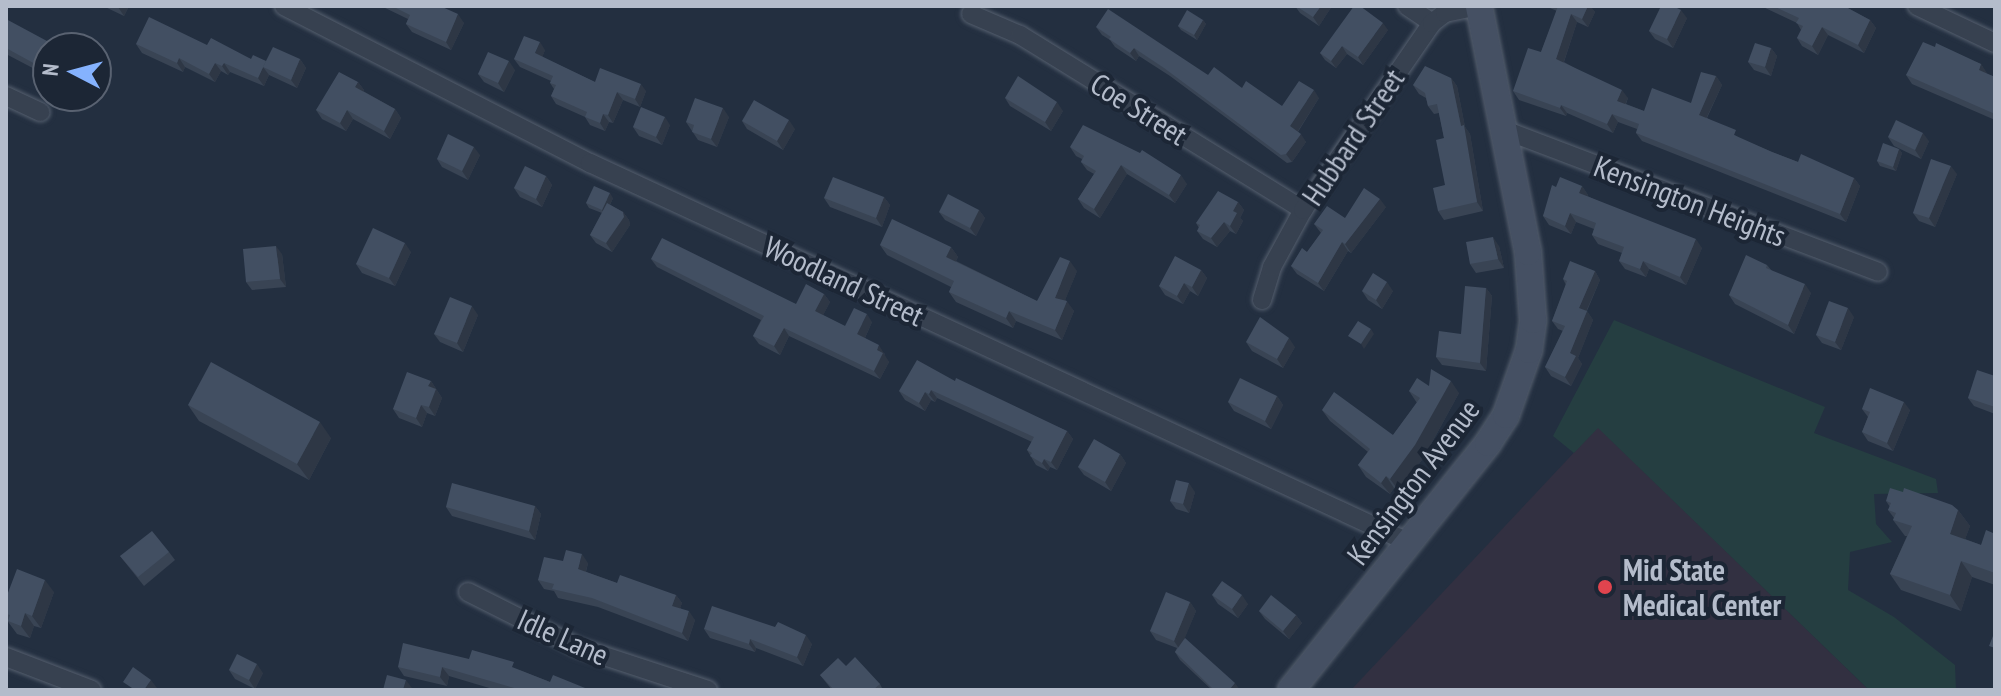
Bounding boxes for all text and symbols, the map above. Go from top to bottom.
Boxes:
north arrow [32,32,112,112]
text: N [36,62,65,77]
street label: Hubbard Street [1294,62,1412,212]
street label: Coe Street [1084,65,1194,153]
street label: Kensington Heights [1589,148,1791,254]
street label: Woodland Street [759,228,929,334]
street label: Kensington Avenue [1339,392,1487,572]
place label: Mid State Medical Center [1623,552,1782,622]
marker: Mid State Medical Center [1594,576,1616,598]
street label: Idle Lane [512,601,614,673]

